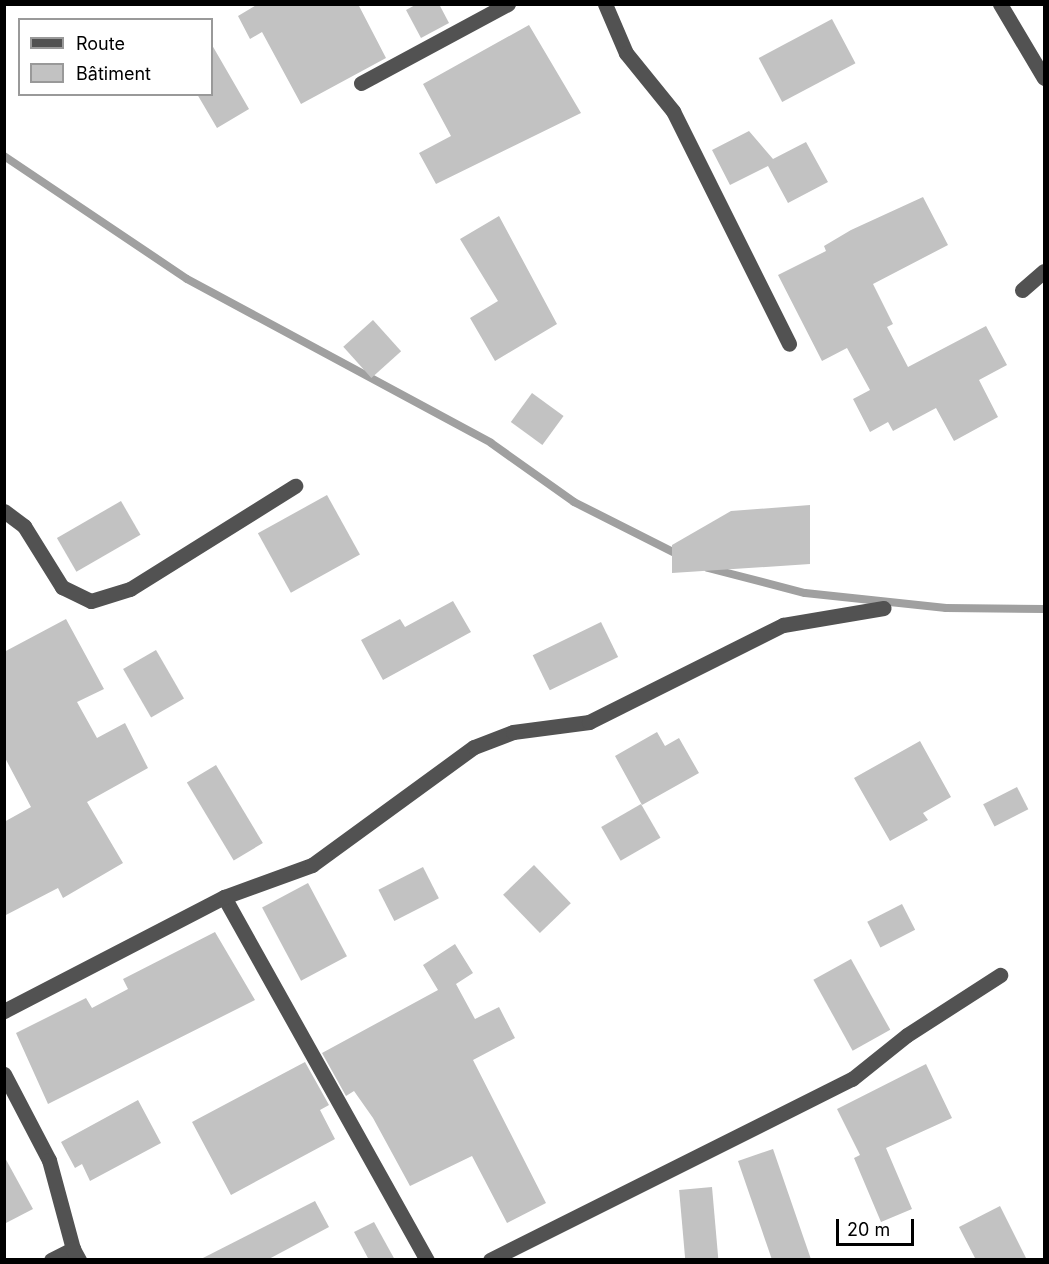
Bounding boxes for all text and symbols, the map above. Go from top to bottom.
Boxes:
legend [18,18,213,96]
text: Route [76,33,125,54]
text: Bâtiment [76,63,151,84]
scale bar [839,1207,917,1245]
text: 20 m [847,1219,890,1240]

